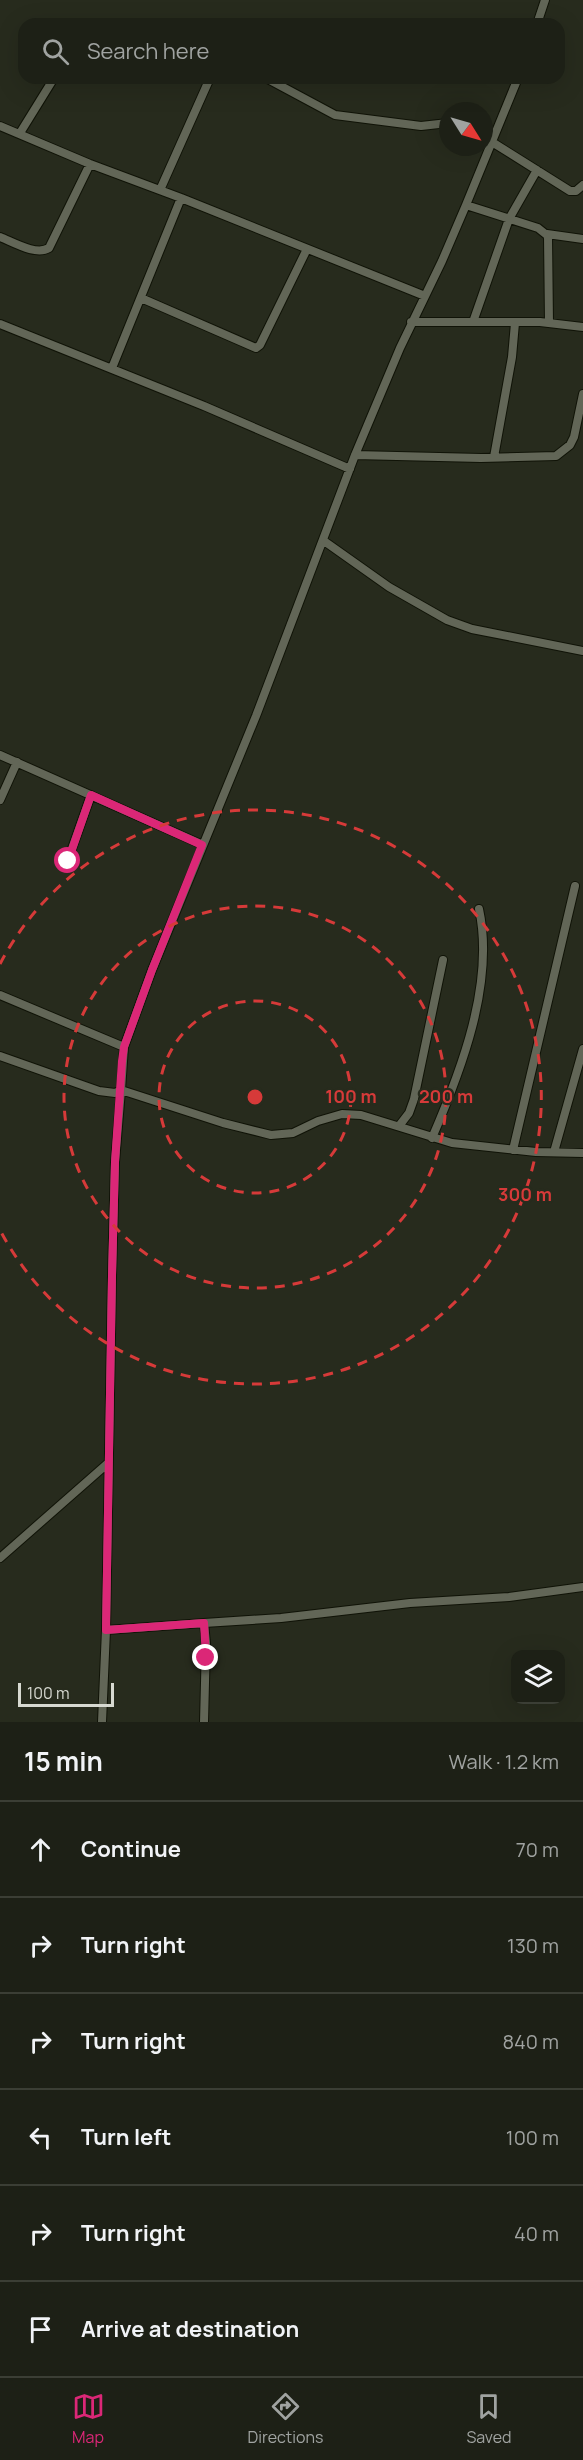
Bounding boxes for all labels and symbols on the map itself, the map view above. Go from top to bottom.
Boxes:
north arrow [439,102,493,156]
route start [54,847,80,873]
text: 100 m [325,1084,377,1108]
text: 200 m [419,1084,473,1108]
centre of rings [245,1087,265,1107]
text: 300 m [498,1182,552,1206]
route end [192,1644,218,1670]
scale bar [18,1680,114,1708]

